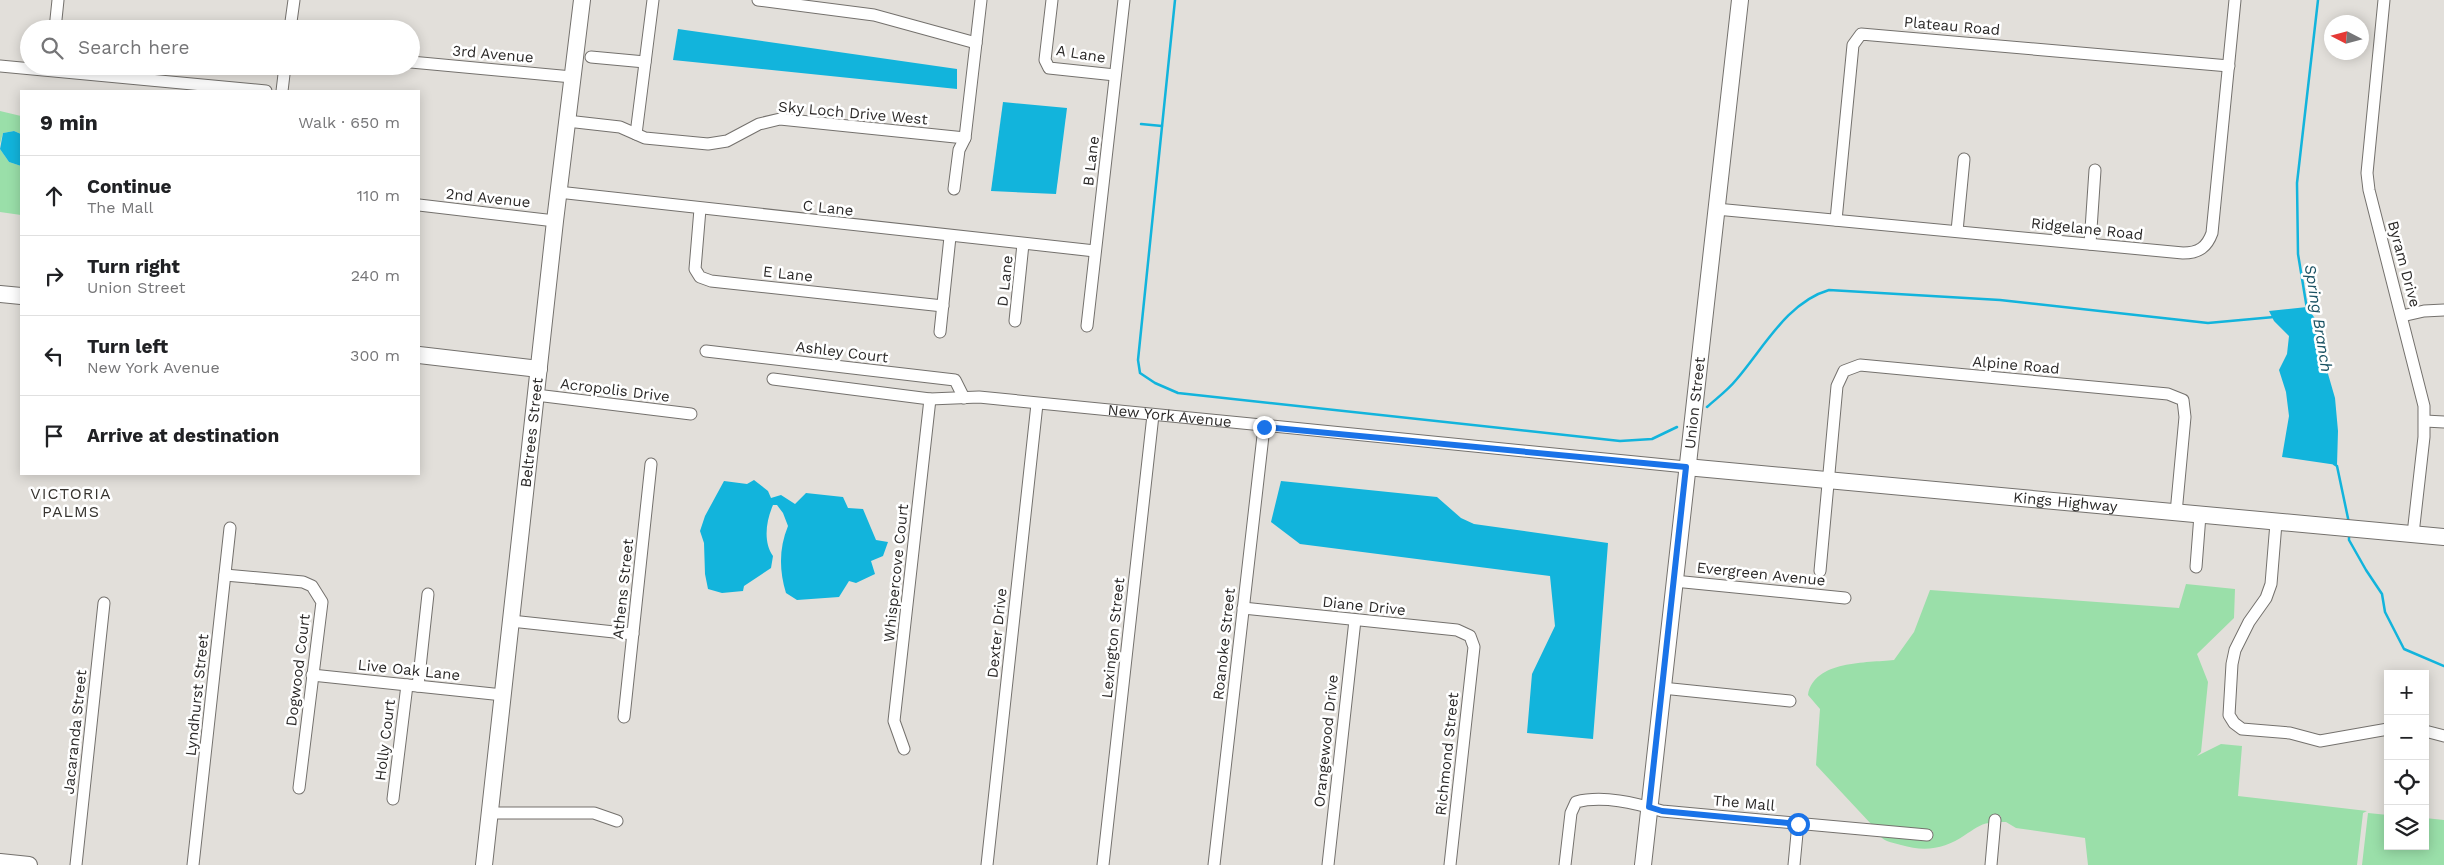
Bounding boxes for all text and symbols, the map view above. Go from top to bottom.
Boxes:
street label: Plateau Road [1903,13,2001,39]
north arrow [2324,15,2369,60]
search box [20,20,420,75]
icon: search [38,34,66,62]
text: Search here [78,36,189,59]
street label: 3rd Avenue [452,41,534,67]
street label: A Lane [1055,41,1107,67]
street label: Sky Loch Drive West [778,97,929,129]
text: 9 min [40,110,98,135]
text: Walk · 650 m [298,113,400,132]
street label: B Lane [1079,135,1103,187]
text: Continue [87,175,171,198]
icon: ahead [40,182,68,210]
street label: 2nd Avenue [445,185,531,211]
text: 110 m [357,186,400,205]
street label: C Lane [802,196,854,220]
text: The Mall [87,198,153,217]
street label: Ridgelane Road [2030,214,2144,244]
street label: Byram Drive [2384,219,2424,309]
text: Turn right [87,255,180,278]
street label: D Lane [993,255,1017,307]
icon: right [40,262,68,290]
street label: E Lane [762,262,814,286]
water label: Spring Branch [2301,263,2336,373]
text: 240 m [351,266,400,285]
text: Union Street [87,278,186,297]
text: Turn left [87,335,168,358]
street label: Ashley Court [795,337,890,367]
icon: left [40,342,68,370]
text: 300 m [350,346,400,365]
street label: Alpine Road [1972,352,2060,378]
street label: Union Street [1681,355,1709,450]
text: New York Avenue [87,358,220,377]
street label: Acropolis Drive [559,374,671,406]
street label: Beltrees Street [517,376,547,489]
street label: New York Avenue [1107,401,1233,431]
route end [1253,416,1276,439]
icon: arrive [40,422,68,450]
text: Arrive at destination [87,424,279,447]
district label: VICTORIA PALMS [30,484,112,521]
street label: Kings Highway [2013,488,2119,516]
street label: Whispercove Court [880,502,912,643]
street label: Athens Street [609,537,637,640]
street label: Evergreen Avenue [1696,558,1826,590]
street label: Lexington Street [1098,576,1128,699]
street label: Roanoke Street [1209,586,1239,701]
street label: Dexter Drive [983,587,1011,679]
street label: Diane Drive [1321,593,1407,619]
street label: Dogwood Court [282,612,314,727]
street label: Lyndhurst Street [182,632,212,757]
street label: Live Oak Lane [357,656,461,684]
street label: Jacaranda Street [60,668,91,795]
map controls [2384,670,2429,850]
button: + [2384,670,2429,715]
street label: Orangewood Drive [1310,674,1342,808]
street label: Richmond Street [1432,691,1462,817]
street label: Holly Court [371,698,399,782]
button: − [2384,715,2429,760]
button: locate [2384,760,2429,805]
street label: The Mall [1712,791,1776,815]
button: layers [2384,805,2429,850]
route start [1787,813,1810,836]

